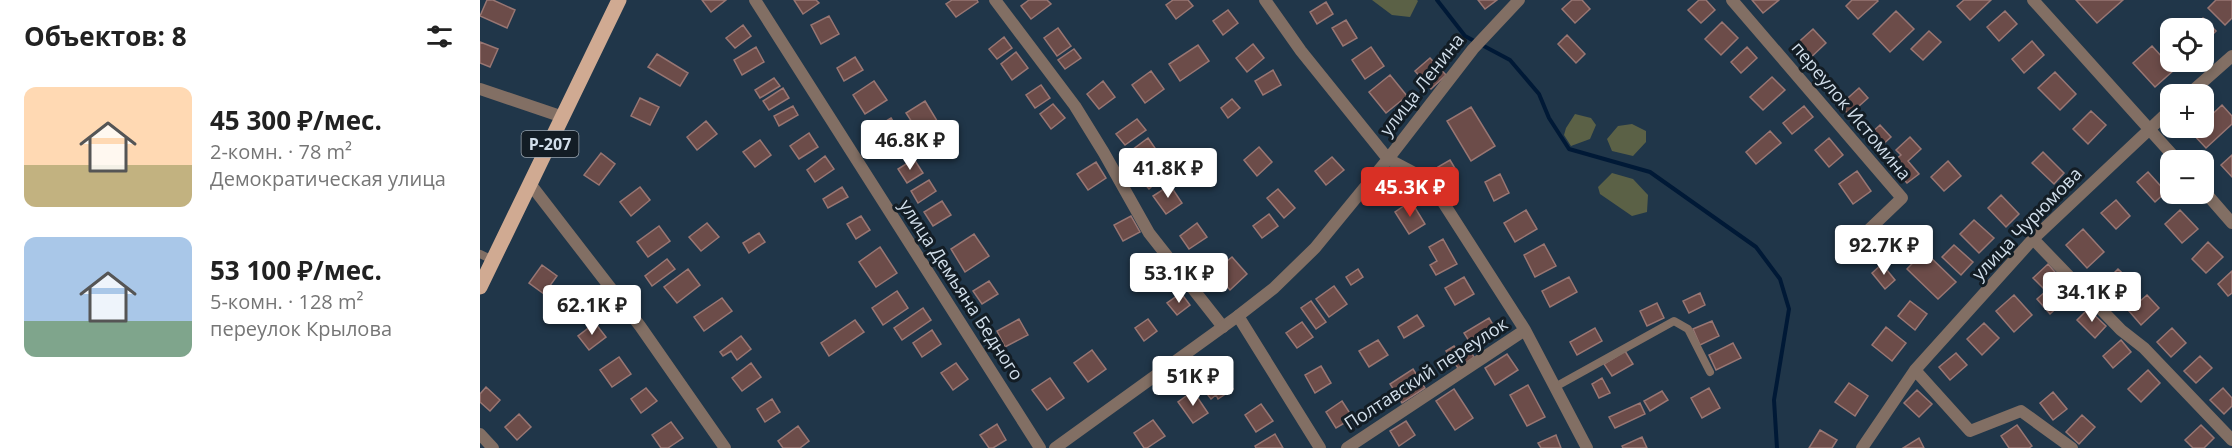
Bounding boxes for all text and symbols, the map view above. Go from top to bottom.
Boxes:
text: Объектов: 8 [24,18,187,54]
map controls [2160,18,2214,204]
button: locate [2160,18,2214,72]
icon: filters [423,20,456,53]
street label: улица Ленина [1374,28,1469,141]
street label: переулок Истомина [1787,36,1917,185]
button: + [2160,84,2214,138]
text: 45 300 ₽/мес. [210,102,382,138]
icon: home [72,111,144,183]
pin: 46.8K ₽ [855,120,965,171]
text: 46.8K ₽ [875,126,945,153]
road number: Р-207 [522,131,578,157]
text: 2-комн. · 78 m² [210,138,352,165]
pin: 41.8K ₽ [1113,148,1223,199]
button: − [2160,150,2214,204]
text: 41.8K ₽ [1133,154,1203,181]
street label: улица Чурюмова [1966,162,2086,285]
text: Демократическая улица [210,165,446,192]
pin: 45.3K ₽ [1355,167,1465,218]
text: 45.3K ₽ [1375,173,1445,200]
street label: улица Демьяна Бедного [894,194,1029,385]
pin: 92.7K ₽ [1829,225,1939,276]
text: 92.7K ₽ [1849,231,1919,258]
text: 53 100 ₽/мес. [210,252,382,288]
pin: 53.1K ₽ [1124,253,1234,304]
text: 53.1K ₽ [1144,259,1214,286]
icon: home [72,261,144,333]
pin: 34.1K ₽ [2037,272,2147,323]
text: 34.1K ₽ [2057,278,2127,305]
pin: 62.1K ₽ [537,285,647,336]
text: 5-комн. · 128 m² [210,288,363,315]
text: 62.1K ₽ [557,291,627,318]
street label: Полтавский переулок [1339,311,1512,435]
text: переулок Крылова [210,315,392,342]
pin: 51K ₽ [1151,356,1235,407]
text: 51K ₽ [1167,362,1220,389]

